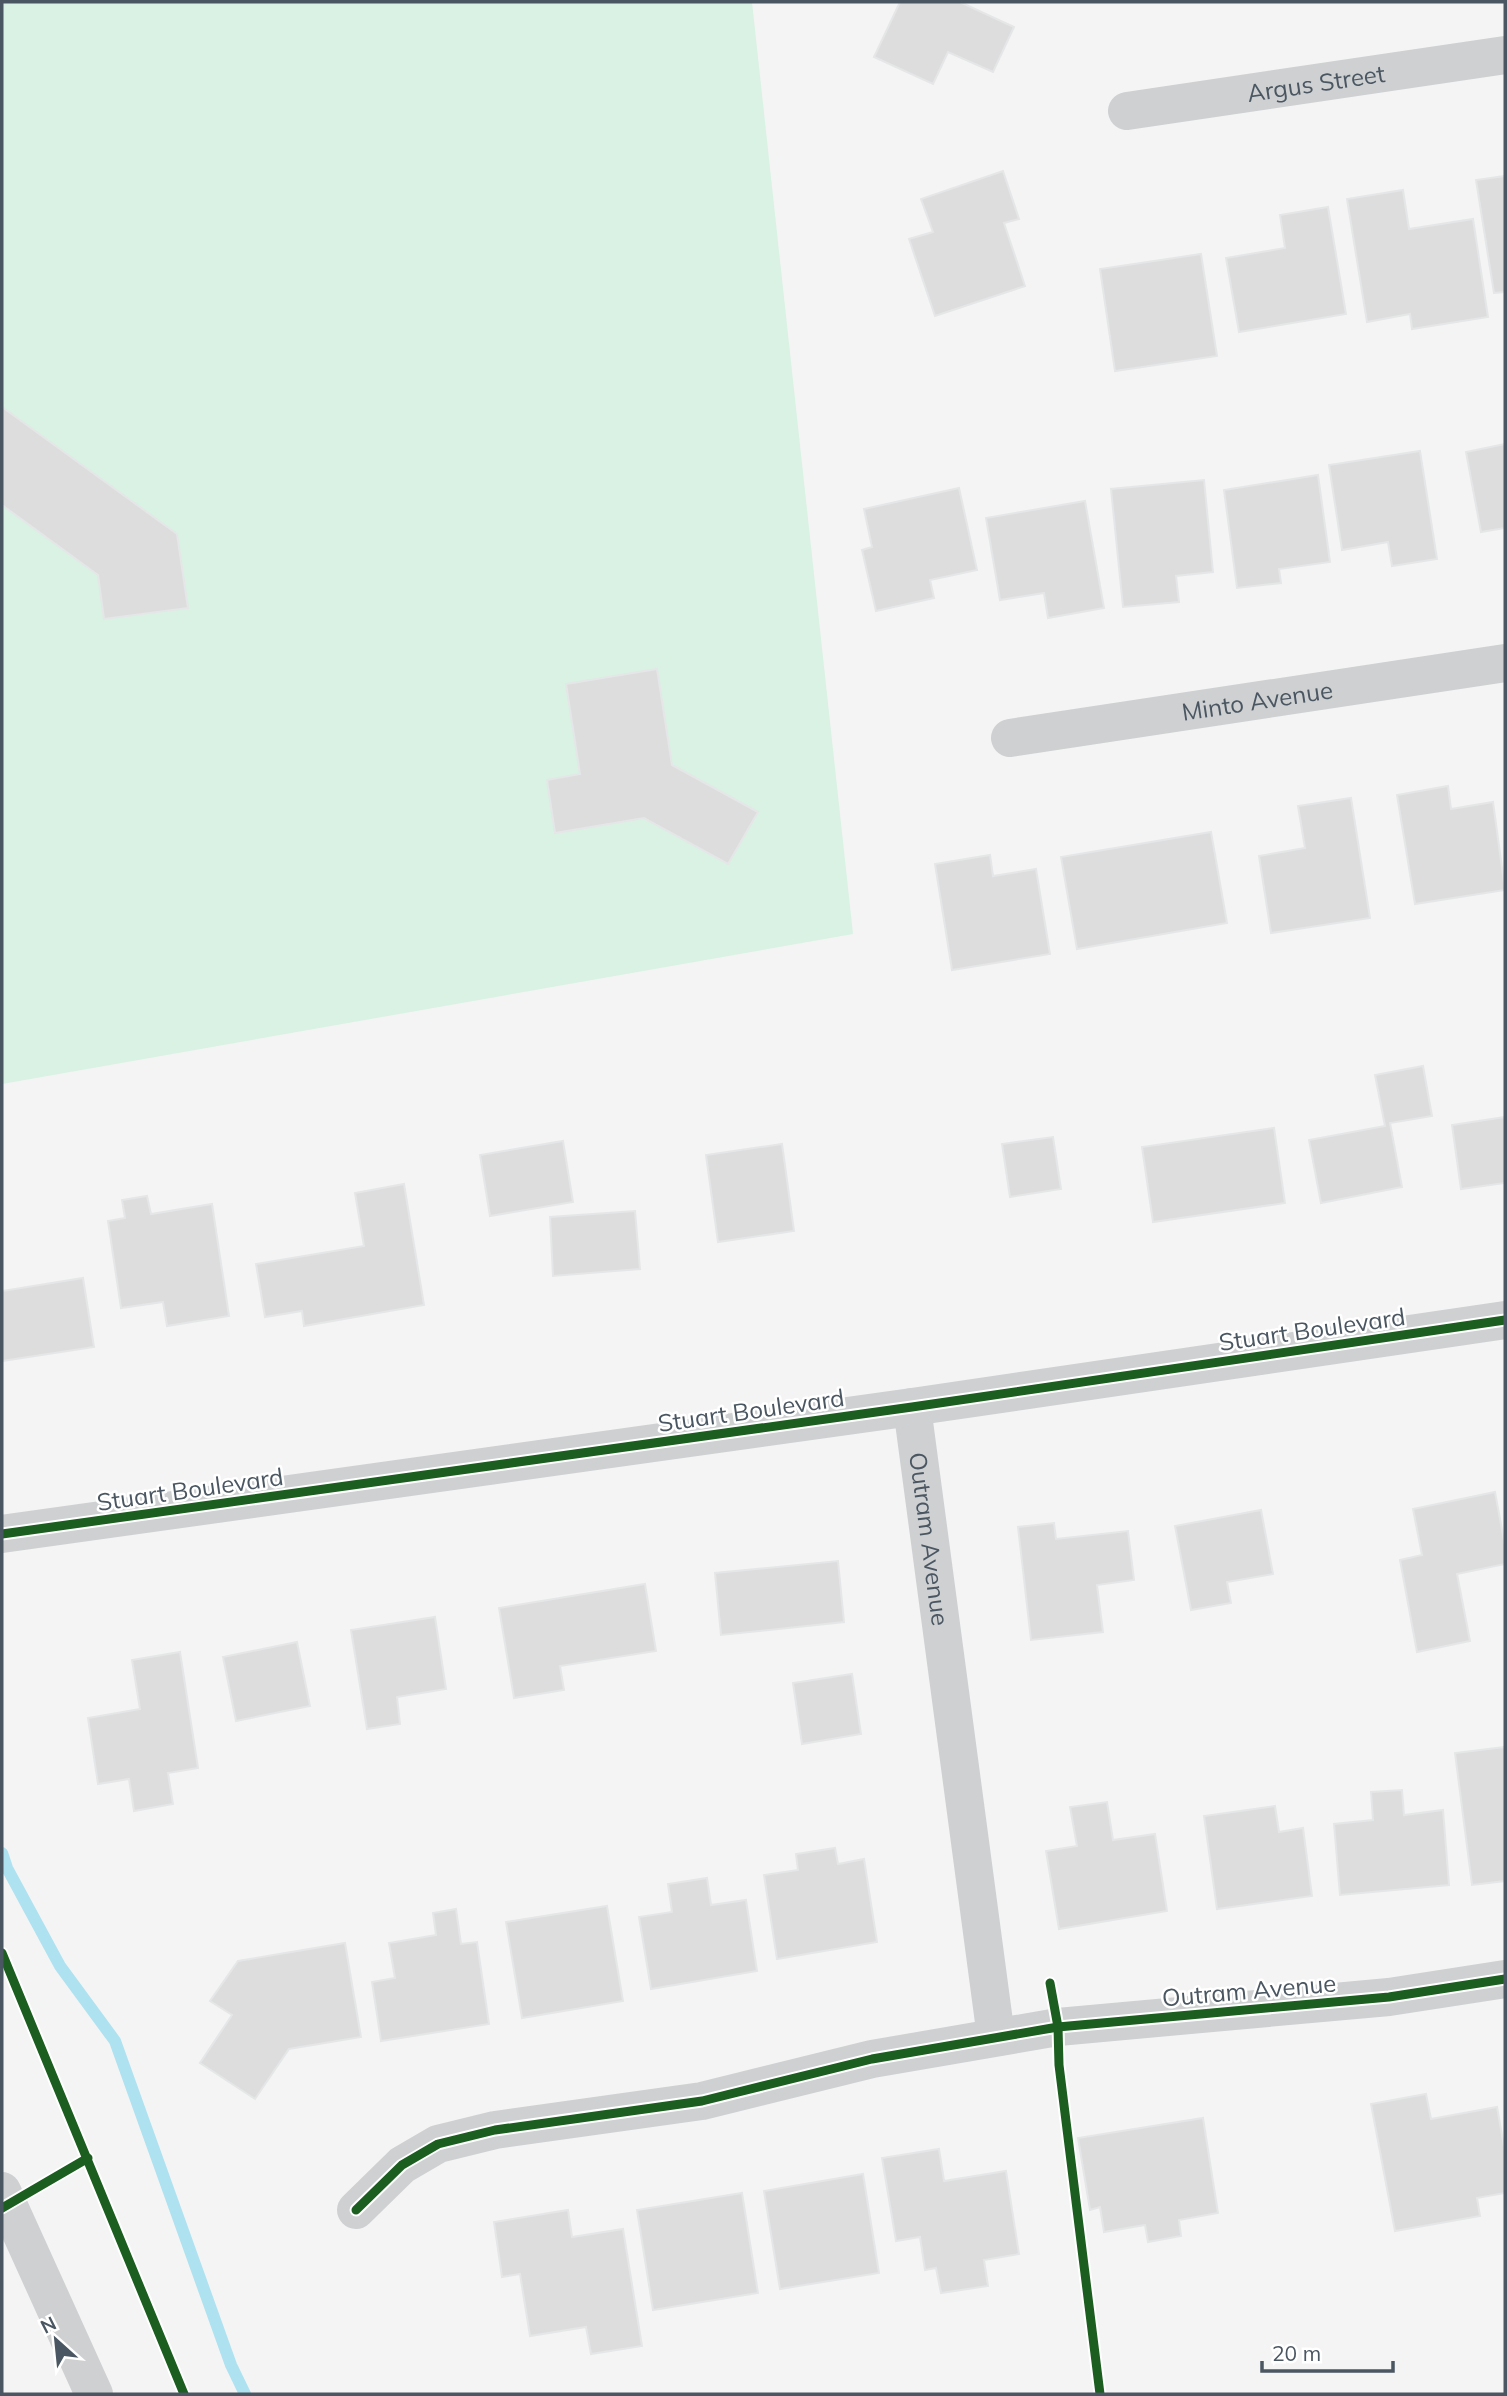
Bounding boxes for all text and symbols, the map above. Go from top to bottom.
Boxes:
street label: Argus Street [1245,58,1387,108]
street label: Minto Avenue [1180,674,1335,727]
street label: Stuart Boulevard [1217,1301,1407,1357]
street label: Stuart Boulevard [656,1382,846,1438]
street label: Outram Avenue [903,1450,956,1627]
street label: Stuart Boulevard [95,1461,285,1517]
street label: Outram Avenue [1161,1967,1337,2013]
north arrow [21,2305,91,2375]
text: N [36,2311,60,2339]
scale bar [1262,2330,1393,2374]
text: 20 m [1272,2340,1321,2366]

